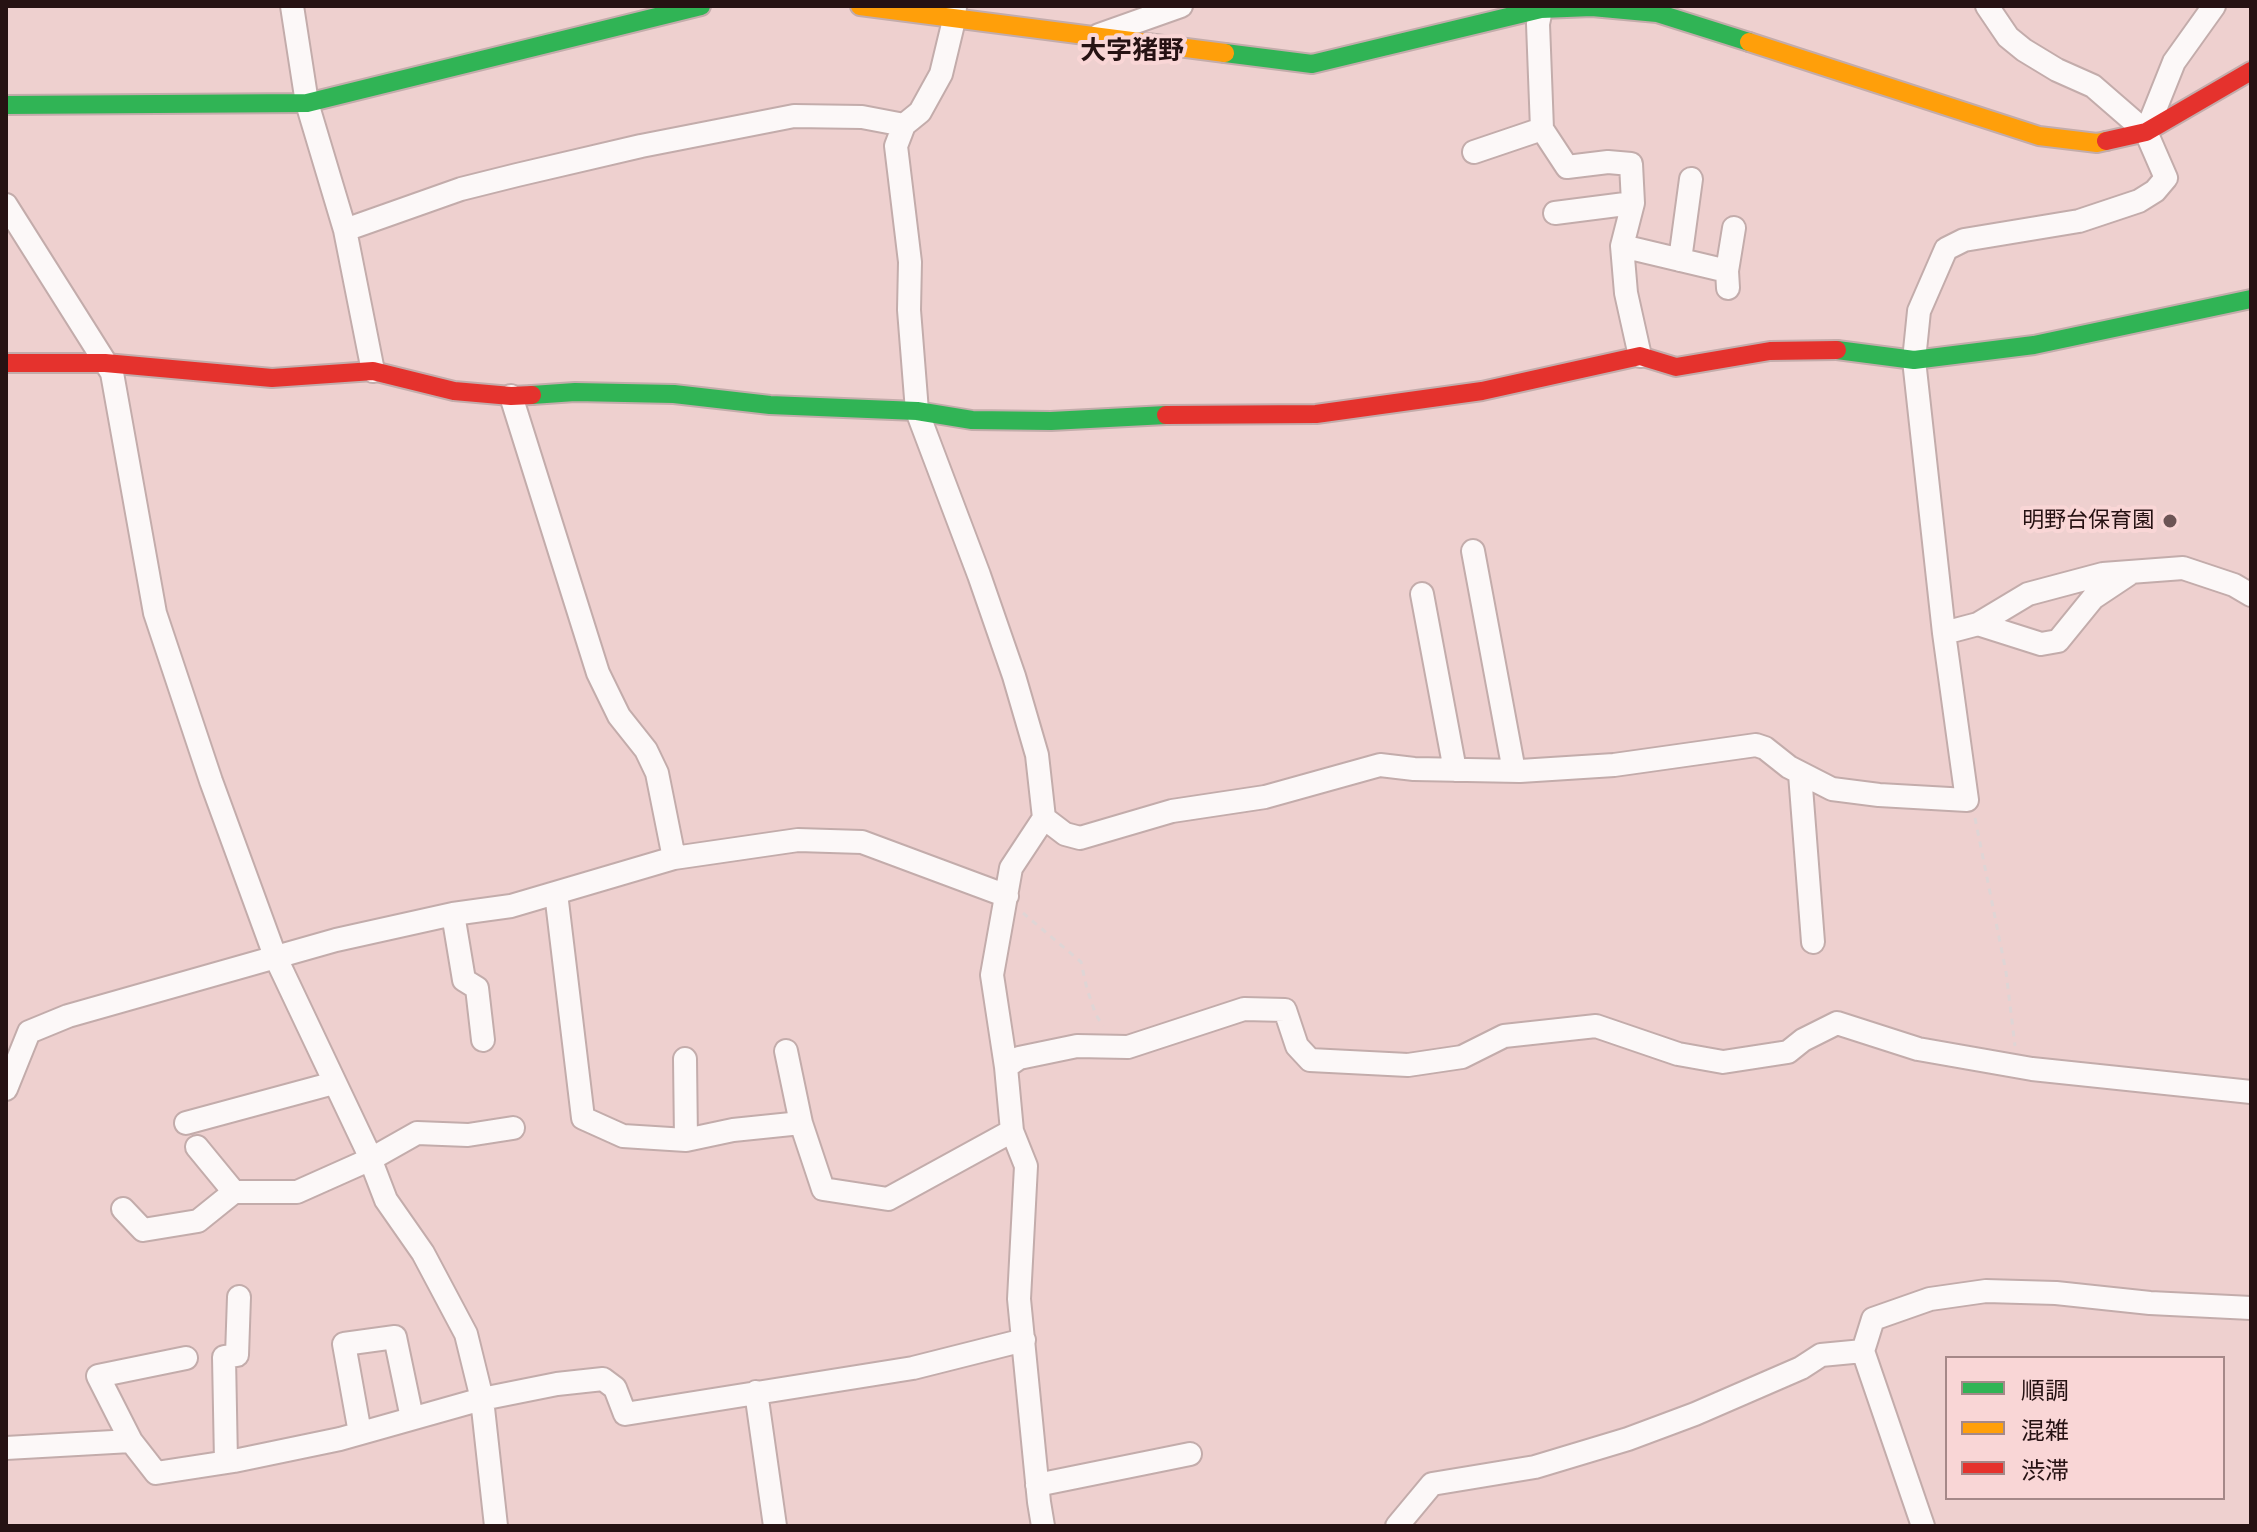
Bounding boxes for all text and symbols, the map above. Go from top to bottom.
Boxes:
district label: 大字猪野 [1080,36,1184,68]
place label: 明野台保育園 [2022,508,2154,534]
marker: 明野台保育園 [2161,512,2179,530]
legend [1945,1356,2225,1500]
text: 順調 [2021,1373,2069,1406]
text: 混雑 [2021,1413,2069,1446]
text: 渋滞 [2021,1453,2069,1486]

